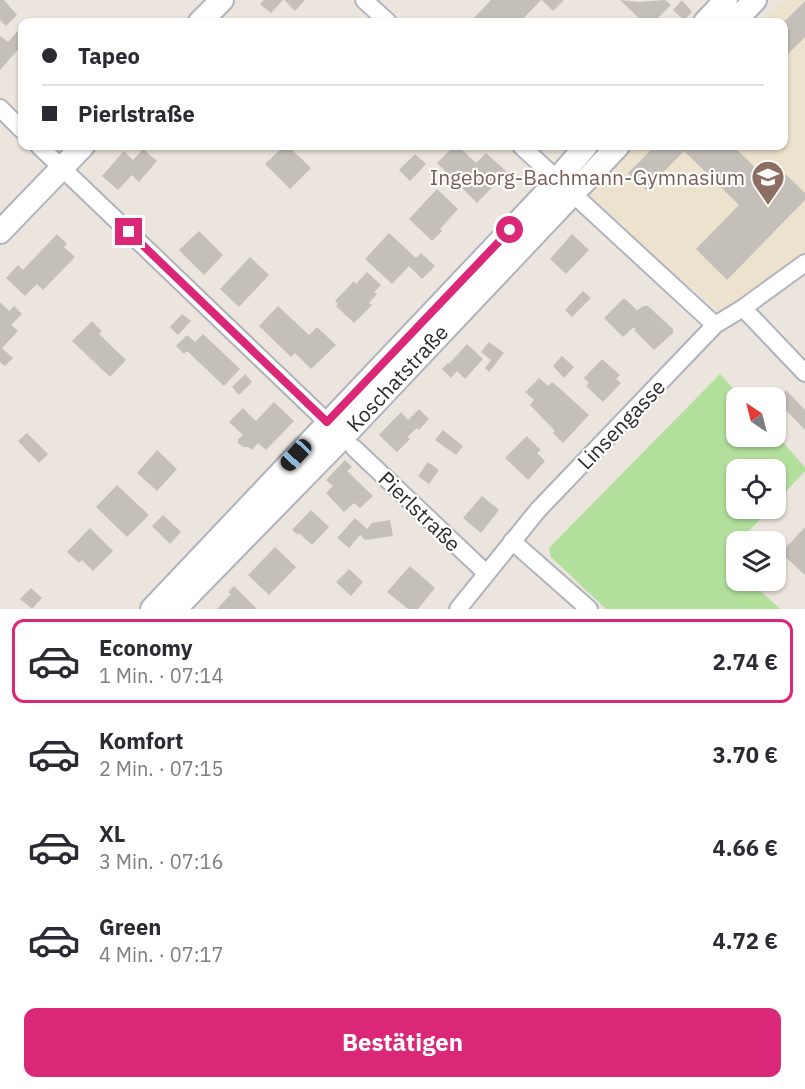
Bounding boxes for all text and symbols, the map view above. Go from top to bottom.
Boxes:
text: Tapeo [78,41,140,70]
text: Pierlstraße [78,99,195,128]
school or university icon: Ingeborg-Bachmann-Gymnasium [750,159,786,206]
place label: Ingeborg-Bachmann-Gymnasium [430,163,745,191]
route start [496,216,523,243]
route end [115,218,142,245]
street label: Koschatstraße [340,318,454,438]
street label: Linsengasse [571,373,671,475]
north arrow [726,387,786,447]
map controls [726,387,786,591]
car [277,436,315,474]
button: locate [726,459,786,519]
street label: Pierlstraße [373,465,467,557]
button: layers [726,531,786,591]
text: Economy [99,633,193,662]
icon: car [27,634,81,688]
text: 2.74 € [713,647,778,676]
text: 1 Min. · 07:14 [99,662,224,689]
text: Komfort [99,726,184,755]
icon: car [27,727,81,781]
text: 3.70 € [713,740,778,769]
text: 2 Min. · 07:15 [99,755,224,782]
text: XL [99,819,125,848]
icon: car [27,820,81,874]
text: 4.66 € [713,833,778,862]
text: 3 Min. · 07:16 [99,848,224,875]
text: Green [99,912,161,941]
icon: car [27,913,81,967]
text: 4.72 € [713,926,778,955]
text: 4 Min. · 07:17 [99,941,224,968]
button: Bestätigen [24,1008,781,1077]

